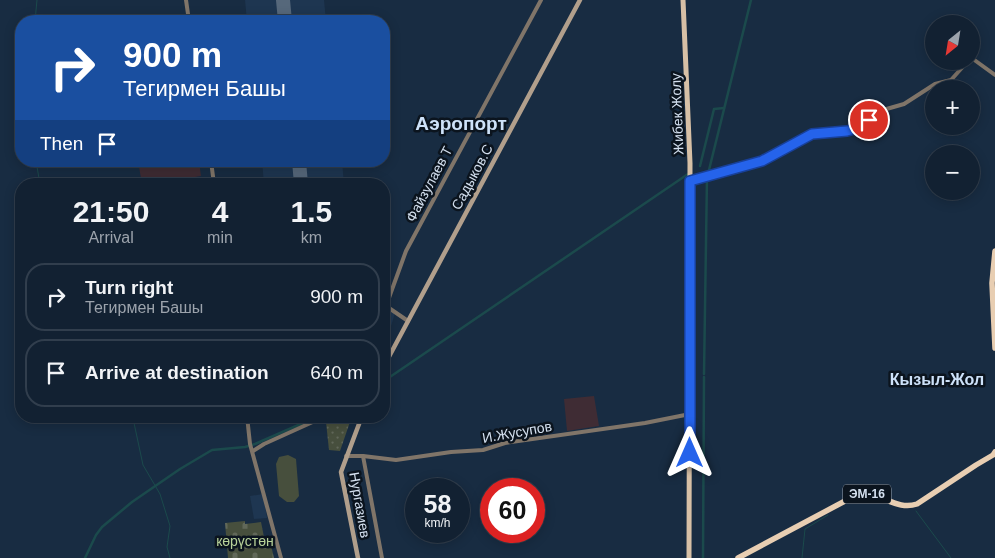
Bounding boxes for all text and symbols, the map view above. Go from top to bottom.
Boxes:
north arrow [925,15,980,70]
map controls [925,15,980,200]
icon: right [40,35,105,100]
text: 900 m [123,35,222,74]
street label: Жибек Жолу [668,73,686,155]
text: Тегирмен Башы [123,76,286,101]
button: + [925,80,980,135]
pin [848,99,890,141]
icon: arrive [855,106,883,134]
district label: Аэропорт [415,113,507,134]
icon: arrive [93,130,121,158]
text: Then [40,133,83,154]
street label: Садыков.С [448,142,496,212]
street label: Файзулаев Т [402,143,456,224]
button: − [925,145,980,200]
text: 21:50 [73,195,149,228]
text: 4 [212,195,228,228]
text: 1.5 [291,195,332,228]
text: Arrival [88,229,134,246]
text: min [207,229,233,246]
text: km [301,229,322,246]
text: Turn right [85,277,173,298]
icon: right [42,283,70,311]
text: 900 m [310,286,363,307]
text: Тегирмен Башы [85,299,203,316]
icon: arrive [42,359,70,387]
text: Arrive at destination [85,362,269,383]
text: 640 m [310,362,363,383]
district label: Кызыл-Жол [890,371,984,388]
street label: И.Жусупов [481,418,553,446]
position arrow [663,426,715,478]
street label: Нургазиев [346,471,374,539]
speed limit sign: 60 [480,478,545,543]
road number: ЭМ-16 [843,484,891,504]
text: 58 [424,490,451,518]
text: km/h [424,516,451,530]
park label: көрүстөн [216,533,274,549]

